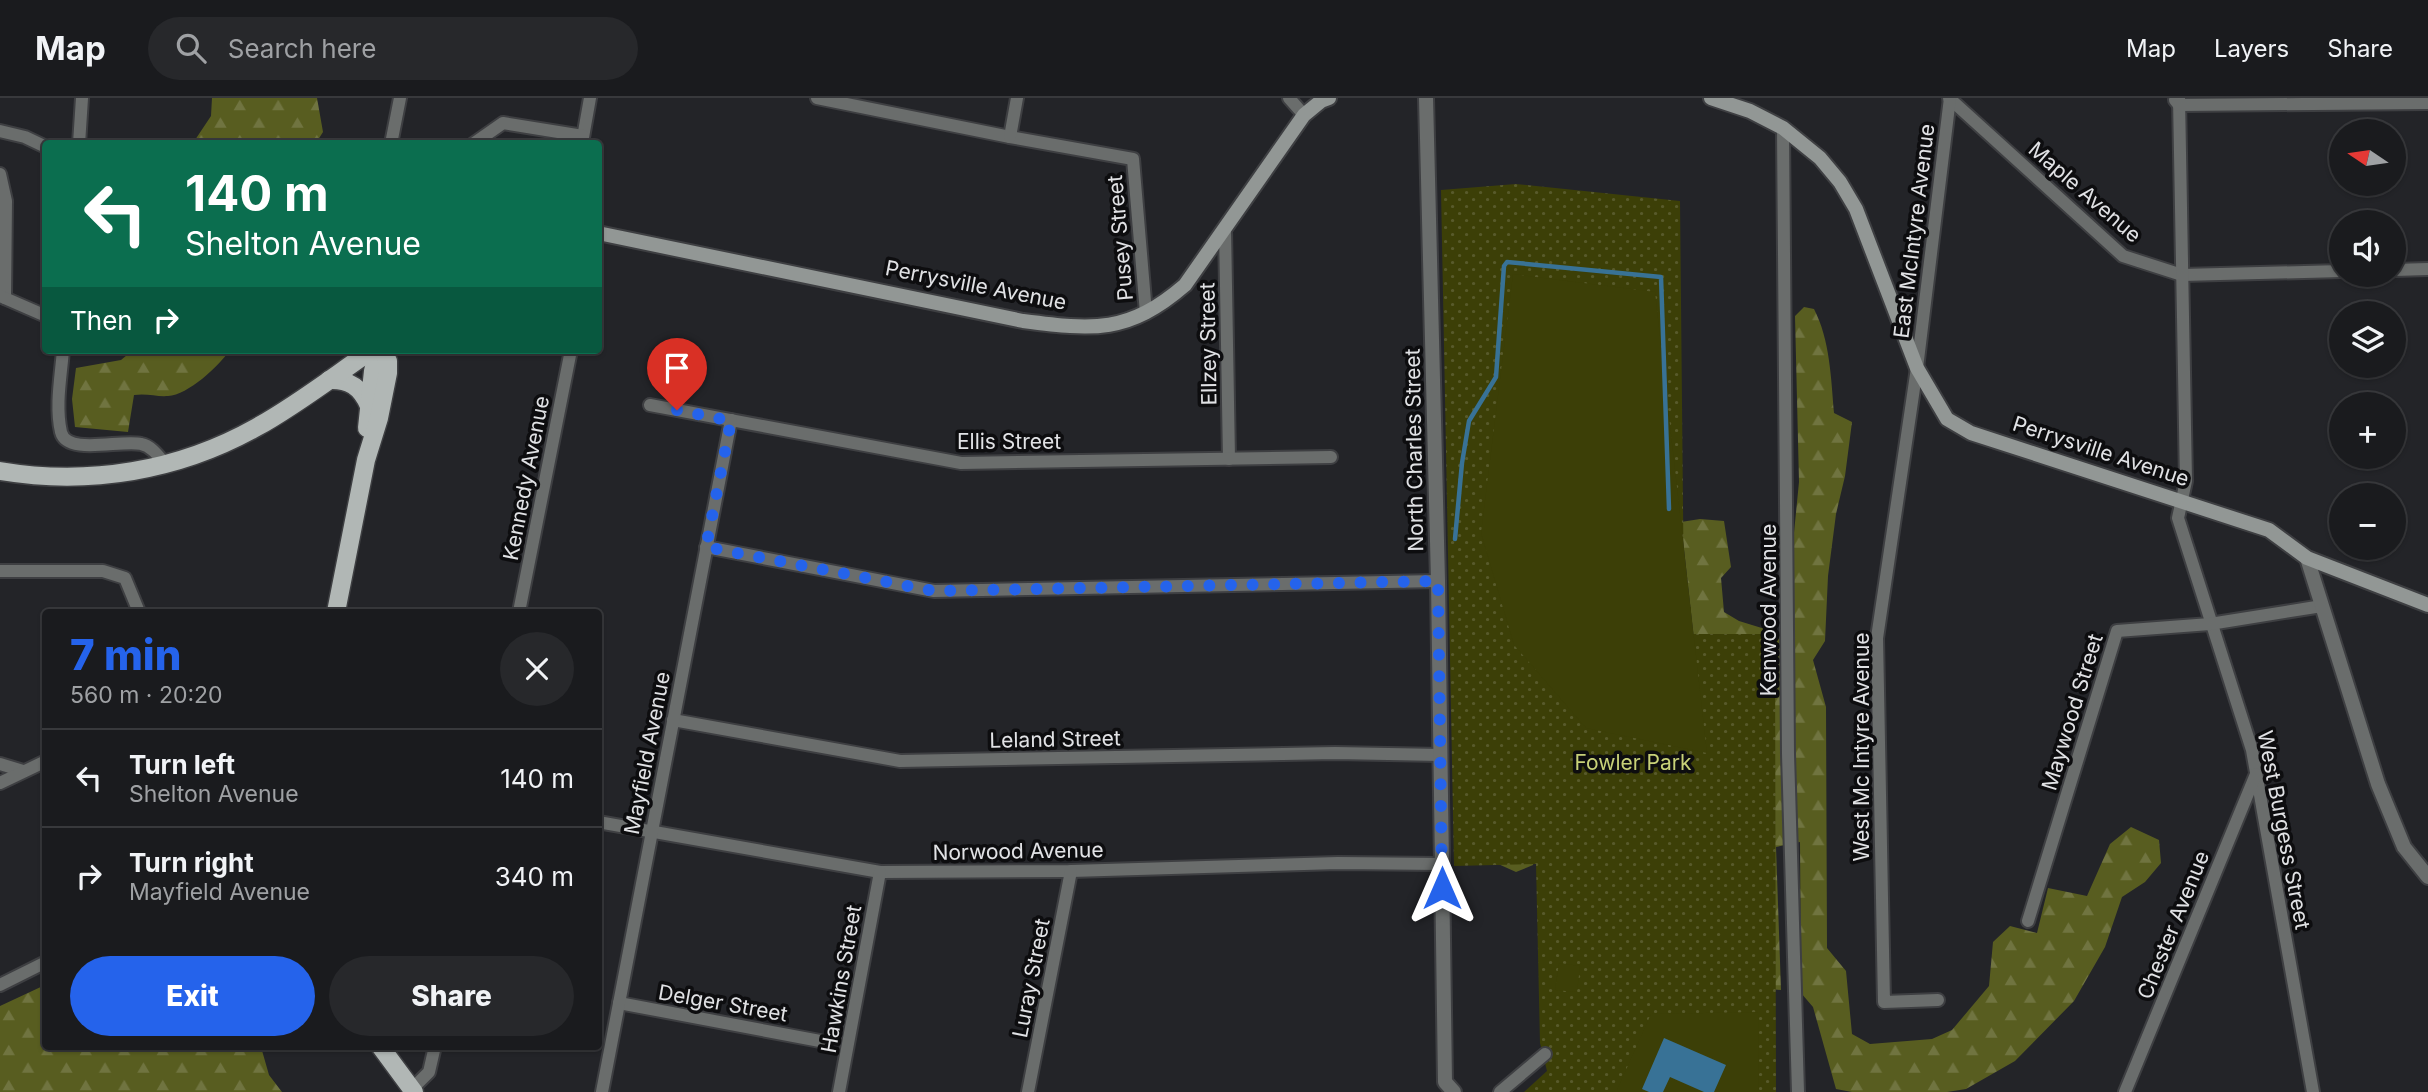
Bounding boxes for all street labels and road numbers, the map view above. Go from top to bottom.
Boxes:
street label: East McIntyre Avenue [1888,122,1940,340]
street label: Maple Avenue [2024,136,2146,248]
street label: Pusey Street [1102,174,1138,302]
street label: Perrysville Avenue [883,255,1069,315]
street label: Ellzey Street [1194,282,1222,406]
street label: North Charles Street [1400,348,1428,552]
street label: Kennedy Avenue [498,394,554,562]
street label: Perrysville Avenue [2010,411,2192,491]
street label: Ellis Street [957,429,1061,454]
street label: Kenwood Avenue [1756,524,1781,696]
street label: Maywood Street [2036,631,2108,793]
street label: West Mc Intyre Avenue [1849,632,1874,862]
street label: Mayfield Avenue [619,669,675,837]
street label: Leland Street [989,725,1121,753]
street label: West Burgess Street [2252,729,2316,932]
street label: Norwood Avenue [932,837,1104,865]
street label: Chester Avenue [2132,847,2214,1003]
street label: Hawkins Street [816,903,866,1055]
street label: Luray Street [1007,916,1055,1040]
street label: Delger Street [656,979,790,1027]

